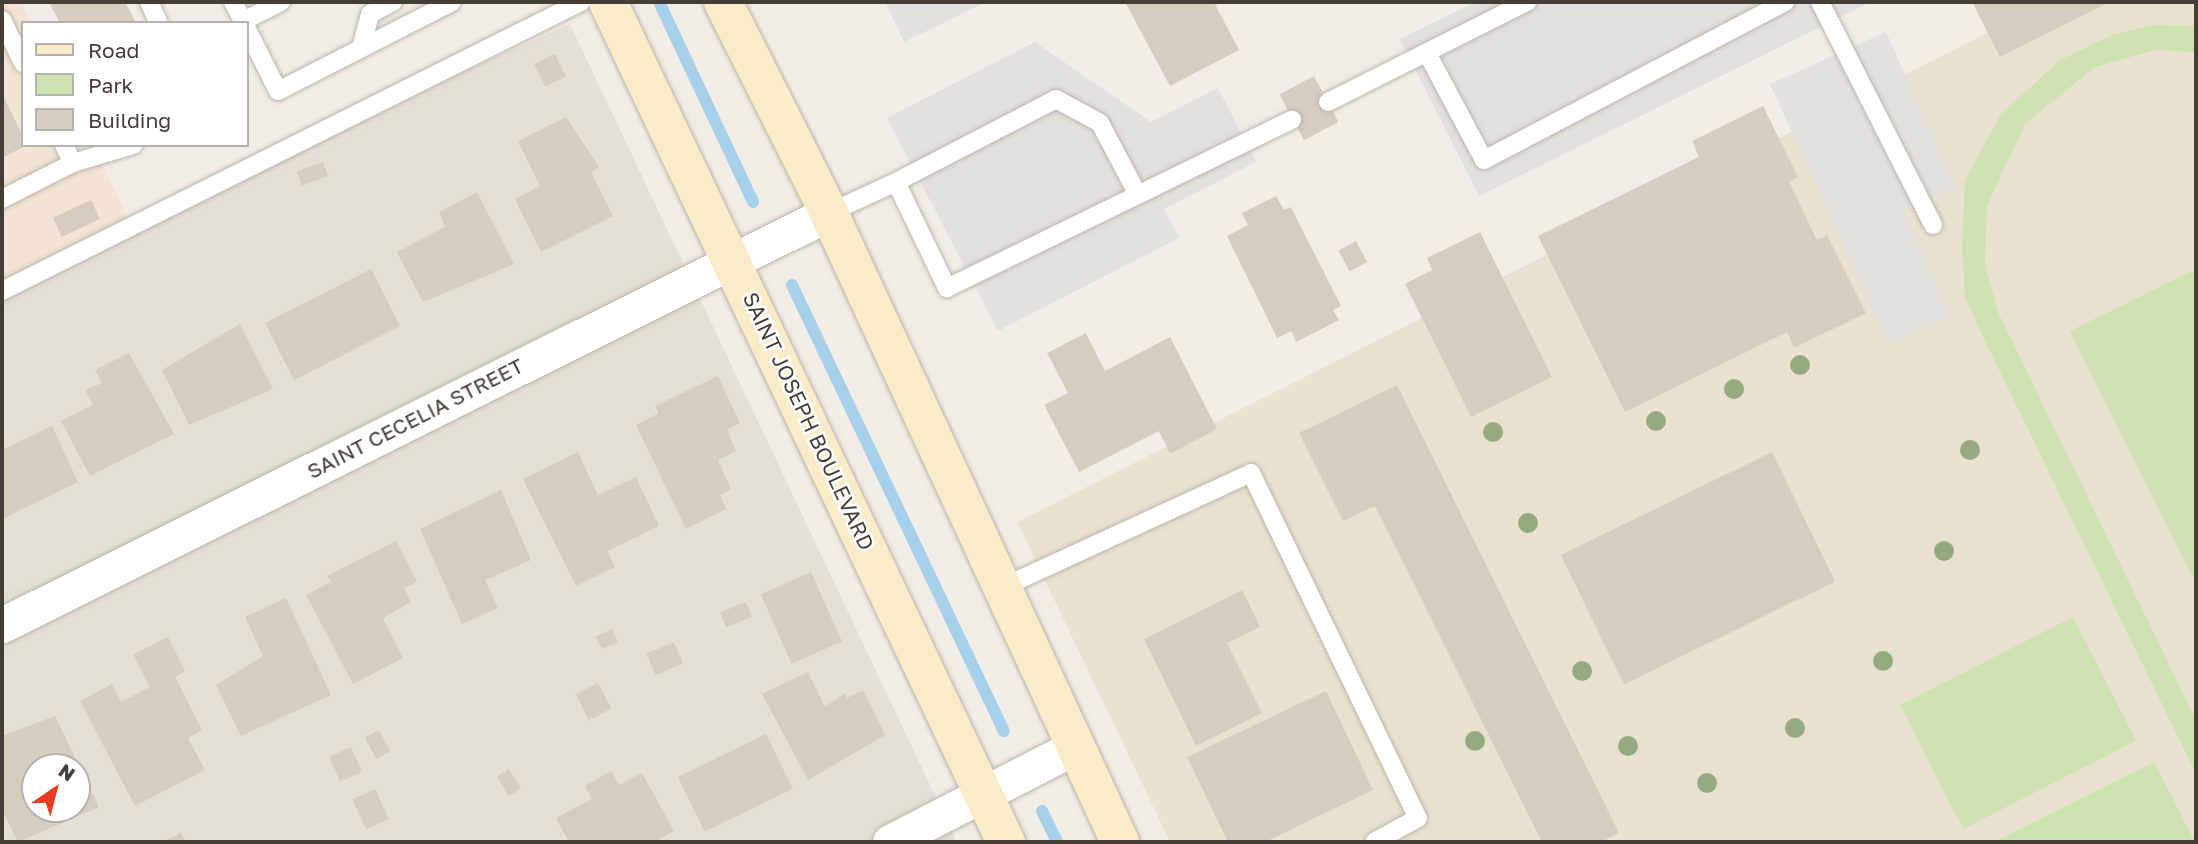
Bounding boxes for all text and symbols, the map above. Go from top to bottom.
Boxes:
legend [21,21,248,147]
text: Road [88,37,139,63]
text: Park [88,72,133,98]
text: Building [88,107,171,133]
street label: SAINT JOSEPH BOULEVARD [738,288,880,554]
street label: SAINT CECELIA STREET [303,352,527,484]
north arrow [21,753,91,823]
text: N [55,758,80,786]

